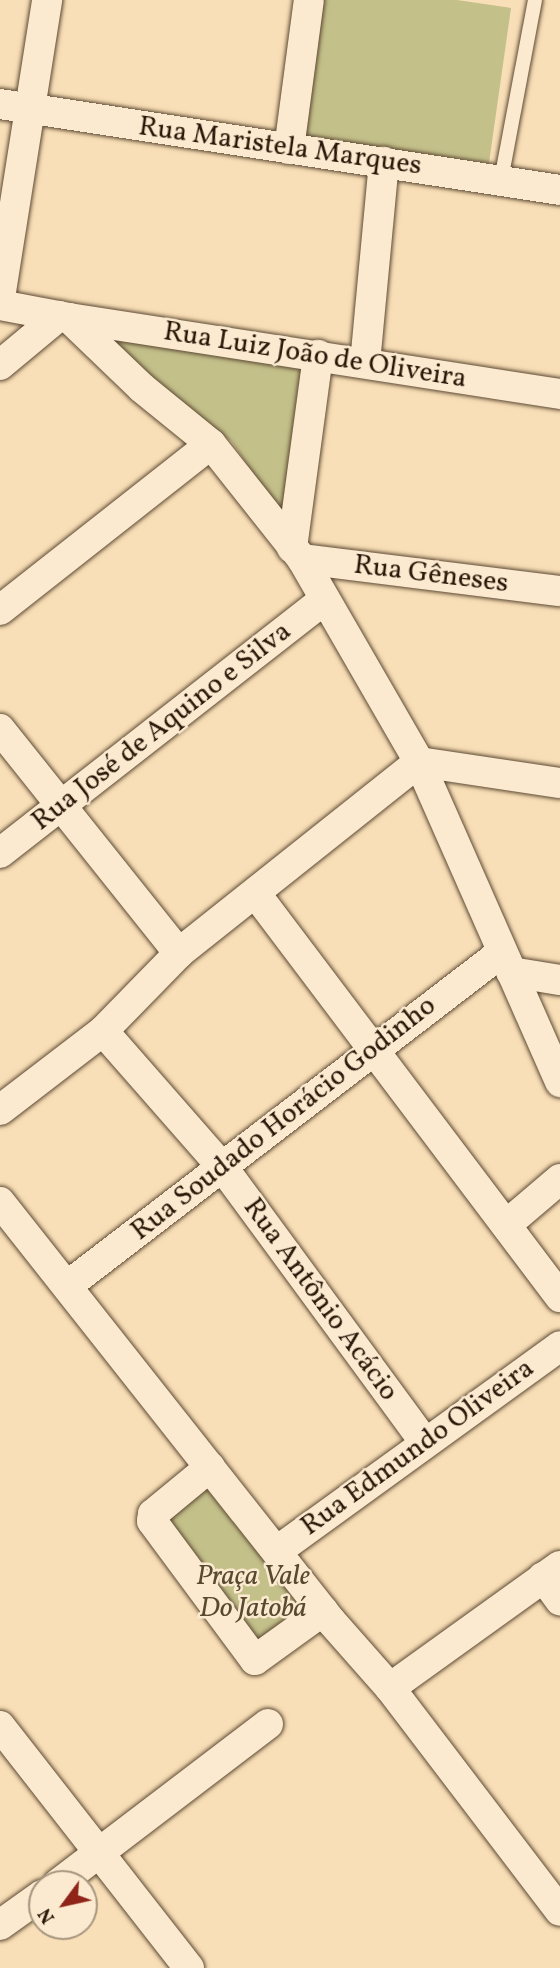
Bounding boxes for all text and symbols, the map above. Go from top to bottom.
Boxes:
street label: Rua Maristela Marques [136,110,424,184]
street label: Rua Luiz João de Oliveira [161,315,469,397]
street label: Rua Gêneses [352,549,510,601]
street label: Rua José de Aquino e Silva [26,615,298,839]
street label: Rua Soudado Horácio Godinho [125,990,443,1248]
street label: Rua Antônio Acácio [235,1192,405,1408]
street label: Rua Edmundo Oliveira [295,1352,541,1544]
park label: Praça Vale Do Jatobá [196,1560,310,1626]
north arrow [28,1870,98,1940]
text: N [32,1902,62,1928]

